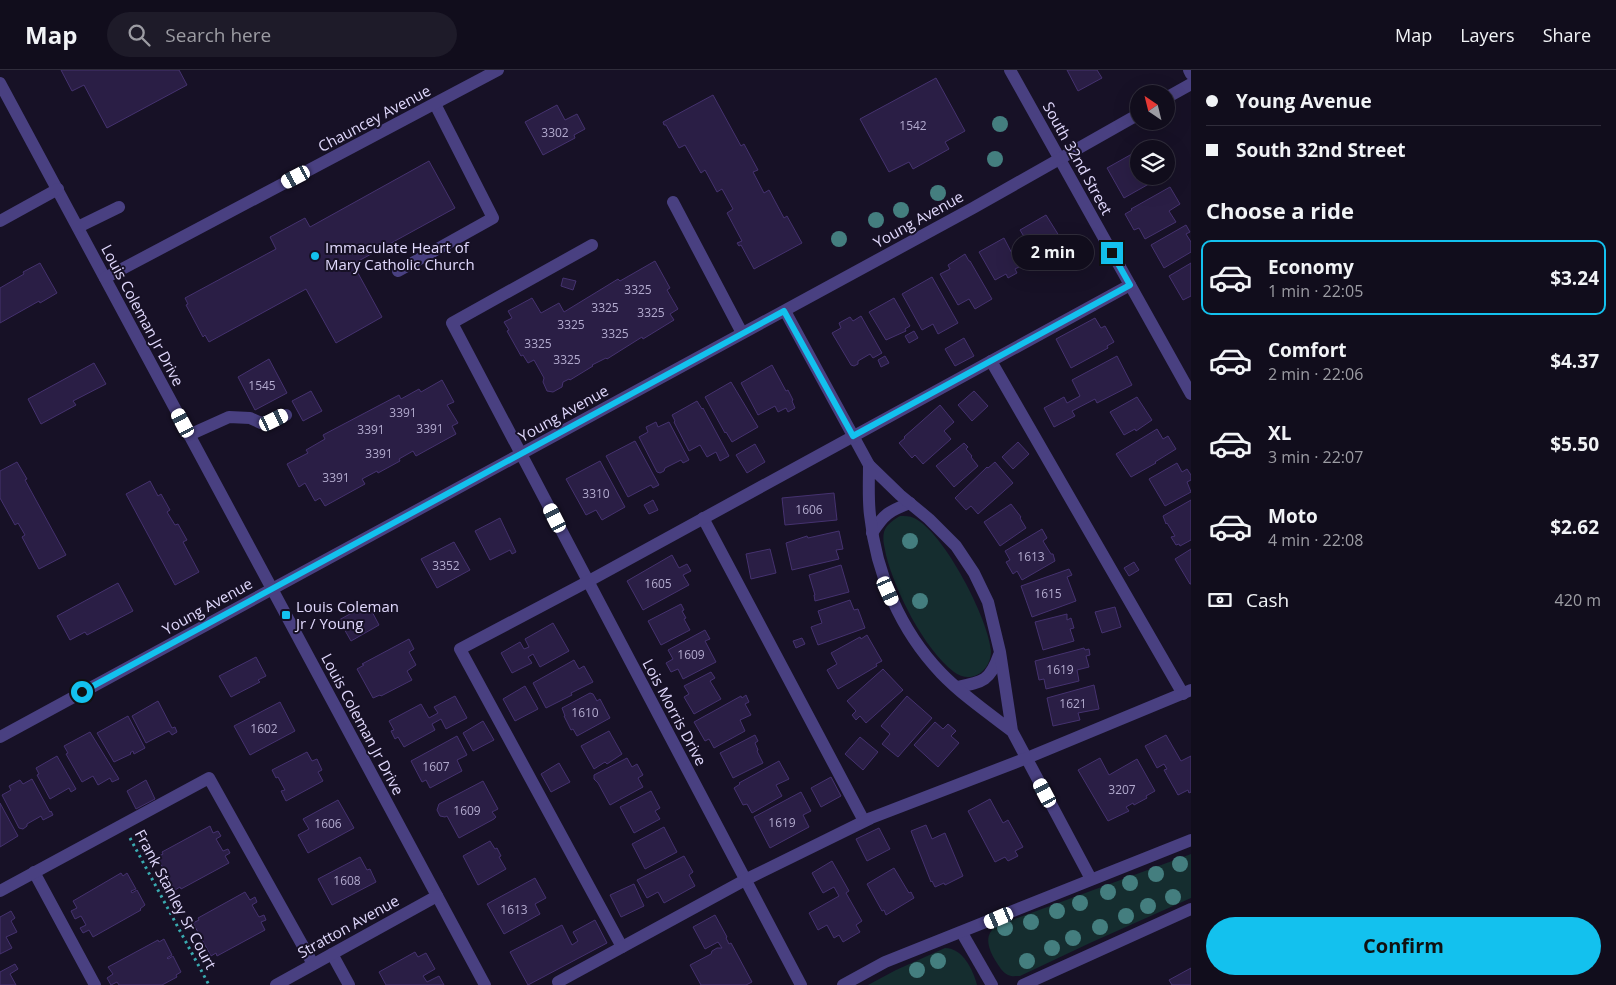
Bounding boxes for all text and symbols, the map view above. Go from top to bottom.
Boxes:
search box [107,12,457,57]
text: Map [25,18,77,51]
icon: search [125,21,153,49]
text: Search here [165,22,271,48]
text: Map [1395,23,1432,47]
text: Layers [1460,23,1515,47]
text: Share [1543,23,1591,47]
street label: Chauncey Avenue [314,80,434,156]
north arrow [1130,85,1175,130]
map controls [1130,85,1175,185]
text: Young Avenue [1236,88,1372,114]
street label: South 32nd Street [1039,98,1117,218]
house number: 1542 [899,117,927,134]
house number: 3302 [541,124,569,141]
text: South 32nd Street [1236,137,1406,163]
button: layers [1130,140,1175,185]
car [279,163,312,191]
street label: Young Avenue [869,186,967,252]
text: Choose a ride [1206,195,1354,225]
callout: 2 min [1012,236,1094,270]
place label: Immaculate Heart of Mary Catholic Church [325,237,475,274]
street label: Louis Coleman Jr Drive [97,241,189,389]
text: 2 min [1031,241,1075,263]
route end [1101,242,1123,264]
marker: Immaculate Heart of Mary Catholic Church [309,250,321,262]
text: Economy [1268,254,1354,280]
icon: car [1208,255,1253,300]
text: $3.24 [1550,265,1599,291]
text: 1 min · 22:05 [1268,280,1363,302]
house number: 3325 [624,281,652,298]
house number: 3325 [591,299,619,316]
house number: 3325 [637,304,665,321]
house number: 3325 [557,316,585,333]
house number: 3325 [601,325,629,342]
house number: 3325 [524,335,552,352]
text: Comfort [1268,337,1347,363]
icon: car [1208,338,1253,383]
text: $4.37 [1550,348,1599,374]
house number: 3325 [553,351,581,368]
text: 2 min · 22:06 [1268,363,1363,385]
house number: 1545 [248,377,276,394]
street label: Young Avenue [514,380,612,446]
house number: 3391 [389,404,417,421]
car [169,406,196,440]
car [257,407,290,433]
house number: 3391 [416,420,444,437]
text: XL [1268,420,1291,446]
house number: 3391 [357,421,385,438]
icon: car [1208,421,1253,466]
text: $5.50 [1550,431,1599,457]
house number: 3391 [365,445,393,462]
text: 3 min · 22:07 [1268,446,1363,468]
house number: 3391 [322,469,350,486]
house number: 3310 [582,485,610,502]
car [541,501,568,535]
house number: 1606 [795,501,823,518]
text: Moto [1268,503,1318,529]
icon: car [1208,504,1253,549]
text: $2.62 [1550,514,1599,540]
text: 4 min · 22:08 [1268,529,1363,551]
house number: 1613 [1017,548,1045,565]
house number: 3352 [432,557,460,574]
street label: Young Avenue [158,573,256,639]
car [875,574,900,608]
house number: 1605 [644,575,672,592]
house number: 1615 [1034,585,1062,602]
icon: cash [1206,586,1234,614]
text: Cash [1246,587,1289,613]
text: 420 m [1555,589,1601,611]
place label: Louis Coleman Jr / Young [294,596,399,633]
marker: Louis Coleman Jr / Young [280,609,292,621]
house number: 1609 [677,646,705,663]
street label: Louis Coleman Jr Drive [317,650,409,798]
street label: Lois Morris Drive [638,655,712,769]
house number: 1619 [1046,661,1074,678]
route start [71,681,93,703]
house number: 1621 [1059,695,1087,712]
house number: 1610 [571,704,599,721]
house number: 1602 [250,720,278,737]
house number: 1607 [422,758,450,775]
car [1031,776,1058,810]
house number: 3207 [1108,781,1136,798]
house number: 1609 [453,802,481,819]
house number: 1619 [768,814,796,831]
house number: 1606 [314,815,342,832]
street label: Frank Stanley Sr Court [131,826,221,972]
house number: 1608 [333,872,361,889]
street label: Stratton Avenue [294,890,402,962]
house number: 1613 [500,901,528,918]
car [982,905,1015,931]
button: Confirm [1206,917,1601,975]

